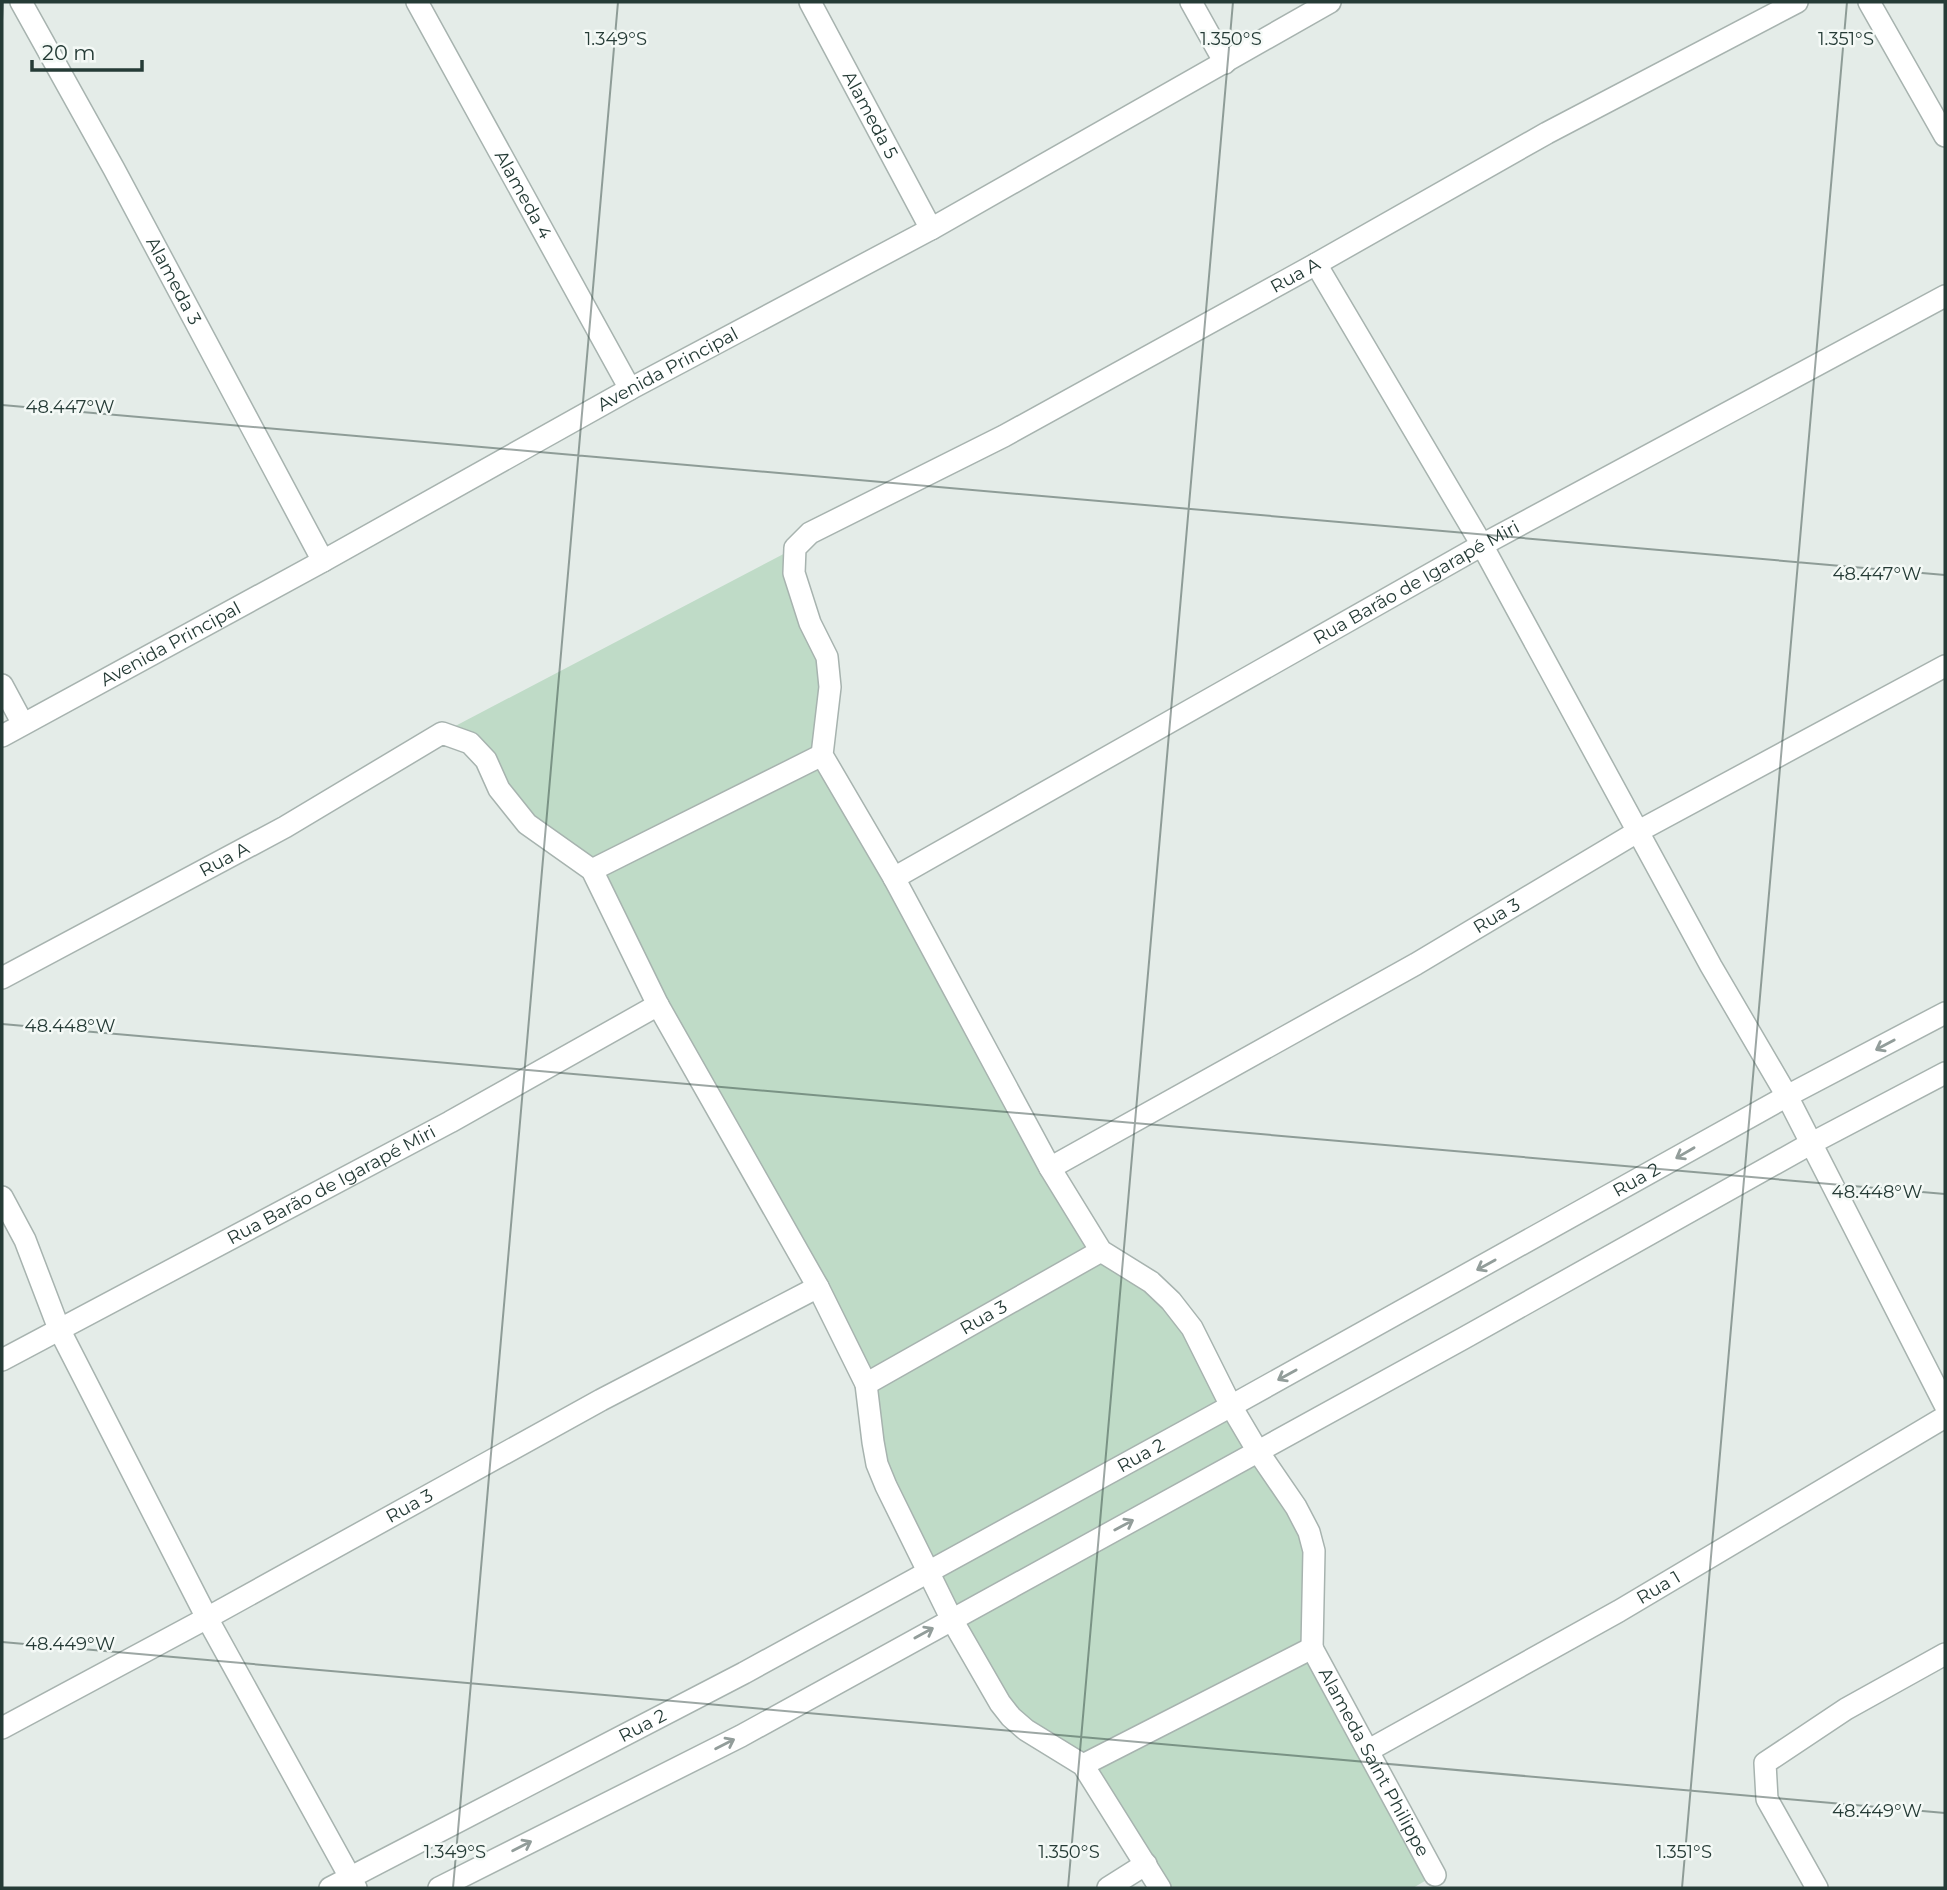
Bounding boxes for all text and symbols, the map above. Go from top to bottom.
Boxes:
scale bar [32,28,142,72]
text: 1.349°S [585,28,647,50]
text: 1.350°S [1200,28,1262,50]
text: 1.351°S [1818,28,1874,50]
text: 20 m [42,40,96,65]
street label: Alameda 5 [838,67,903,163]
street label: Alameda 4 [490,147,556,243]
street label: Alameda 3 [141,233,206,329]
street label: Rua A [1267,253,1324,298]
street label: Avenida Principal [593,323,742,416]
text: 48.447°W [26,396,114,418]
street label: Rua Barão de Igarapé Miri [1309,516,1523,649]
text: 48.447°W [1833,563,1921,585]
street label: Avenida Principal [97,597,245,691]
street label: Rua A [196,837,253,882]
street label: Rua 3 [1469,893,1524,938]
text: 48.448°W [25,1015,115,1037]
one-way arrow [1875,1038,1896,1052]
street label: Rua Barão de Igarapé Miri [223,1121,439,1249]
one-way arrow [1675,1147,1695,1161]
street label: Rua 2 [1609,1158,1664,1202]
text: 48.448°W [1832,1181,1922,1203]
one-way arrow [1477,1258,1497,1272]
street label: Rua 3 [956,1295,1011,1340]
one-way arrow [1278,1368,1298,1382]
street label: Rua 2 [1113,1434,1168,1477]
street label: Rua 3 [382,1484,437,1528]
one-way arrow [1113,1518,1134,1532]
street label: Rua 1 [1633,1566,1684,1609]
one-way arrow [913,1626,933,1640]
text: 48.449°W [25,1633,115,1655]
street label: Alameda Saint Philippe [1314,1664,1434,1861]
street label: Rua 2 [615,1704,670,1747]
one-way arrow [714,1736,735,1750]
text: 48.449°W [1832,1800,1922,1822]
one-way arrow [511,1839,532,1853]
text: 1.349°S [424,1841,486,1863]
text: 1.350°S [1038,1841,1100,1863]
text: 1.351°S [1656,1841,1712,1863]

